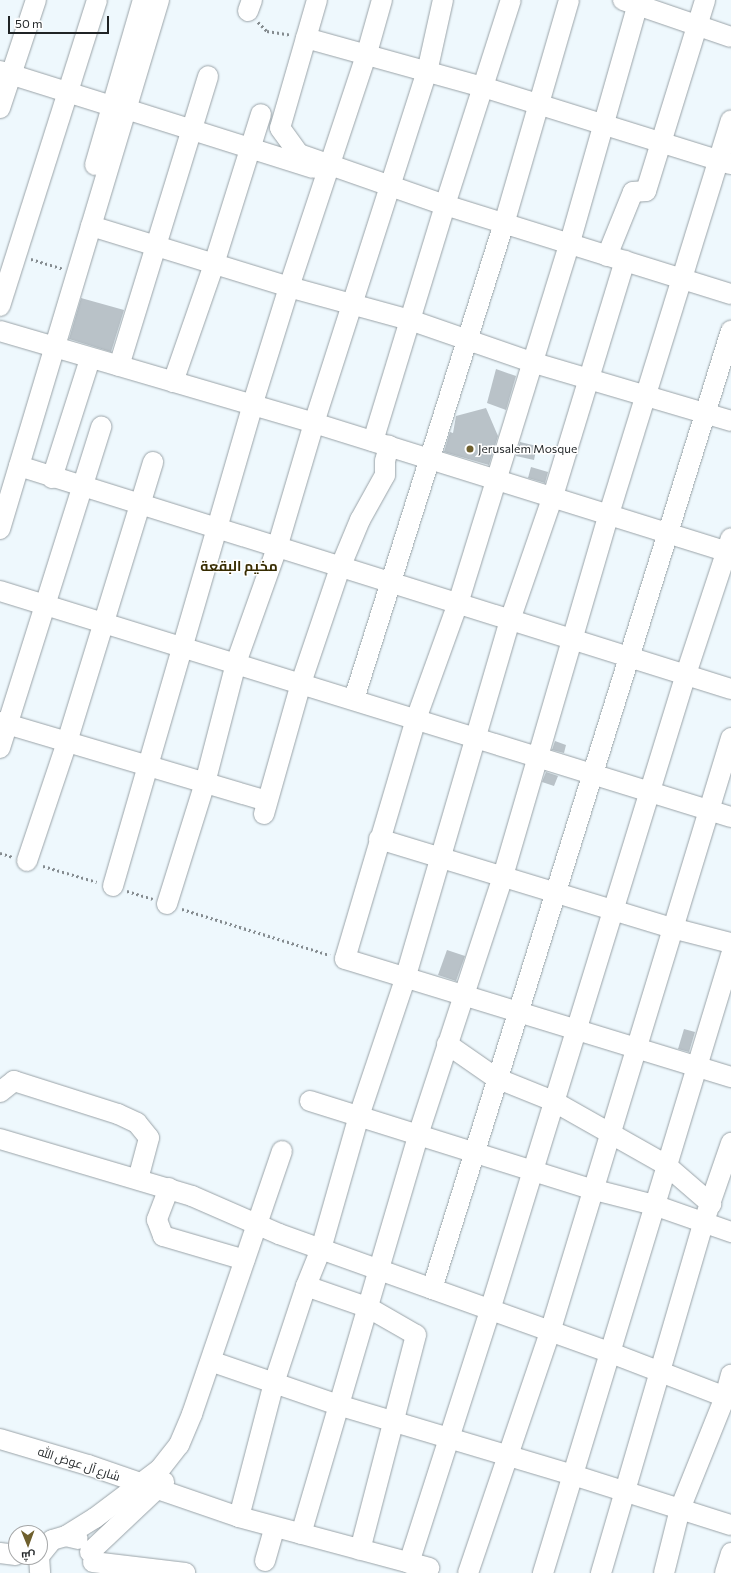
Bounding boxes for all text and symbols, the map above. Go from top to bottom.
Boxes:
scale bar [10,8,111,34]
text: 50 m [15,16,43,30]
place label: Jerusalem Mosque [478,442,577,456]
marker: Jerusalem Mosque [465,444,475,454]
district label: مخيم البقعة [200,558,278,574]
street label: شارع آل عوض الله [36,1444,122,1484]
north arrow [8,1525,48,1565]
text: ش [21,1550,35,1563]

